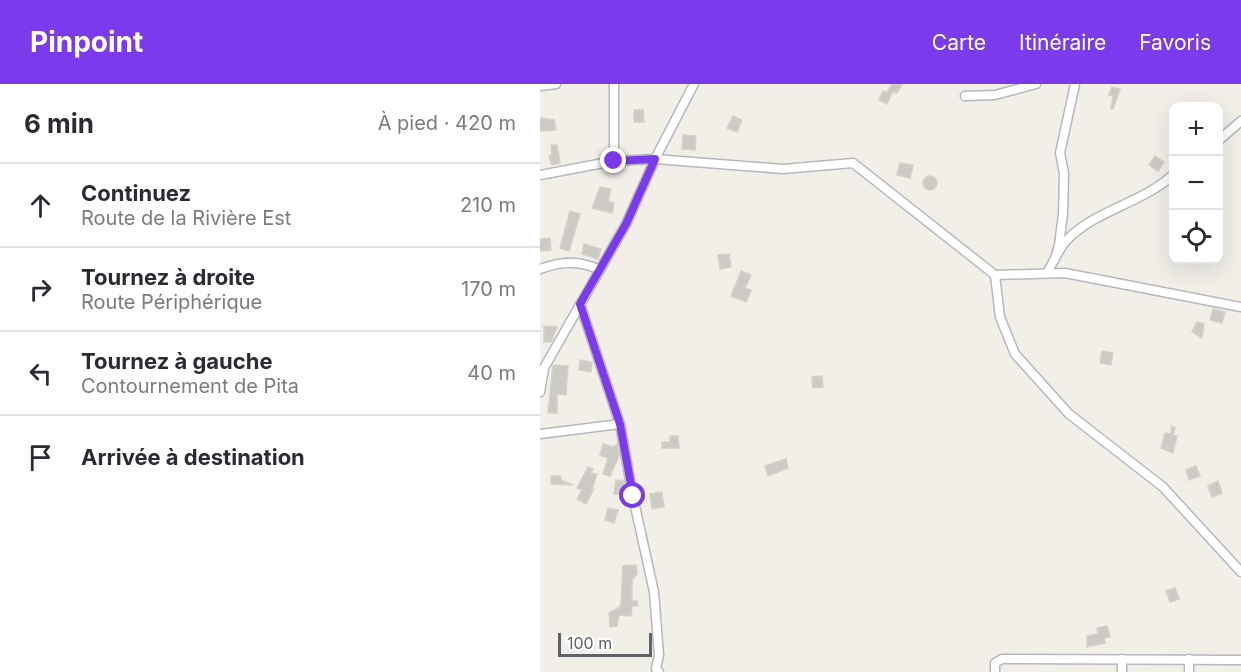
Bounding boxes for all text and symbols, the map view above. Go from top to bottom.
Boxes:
text: Pinpoint [30,25,143,59]
text: Carte [932,30,986,55]
text: Itinéraire [1019,30,1106,55]
text: Favoris [1139,30,1211,55]
map controls [1169,102,1223,264]
button: + [1169,102,1223,156]
text: 6 min [24,108,94,139]
text: À pied · 420 m [378,111,516,135]
route end [600,147,626,173]
button: − [1169,156,1223,210]
text: Continuez [81,180,191,206]
icon: ahead [24,189,57,222]
text: 210 m [460,193,516,217]
text: Route de la Rivière Est [81,206,291,230]
button: locate [1169,210,1223,264]
text: Tournez à droite [81,264,255,290]
icon: right [24,273,57,306]
text: 170 m [461,277,516,301]
text: Route Périphérique [81,290,262,314]
text: Tournez à gauche [81,348,273,374]
icon: left [24,357,57,390]
text: 40 m [467,361,516,385]
text: Contournement de Pita [81,374,299,398]
icon: arrive [24,441,57,474]
text: Arrivée à destination [81,444,305,470]
route start [619,482,645,508]
scale bar [558,630,652,658]
text: 100 m [567,633,612,653]

